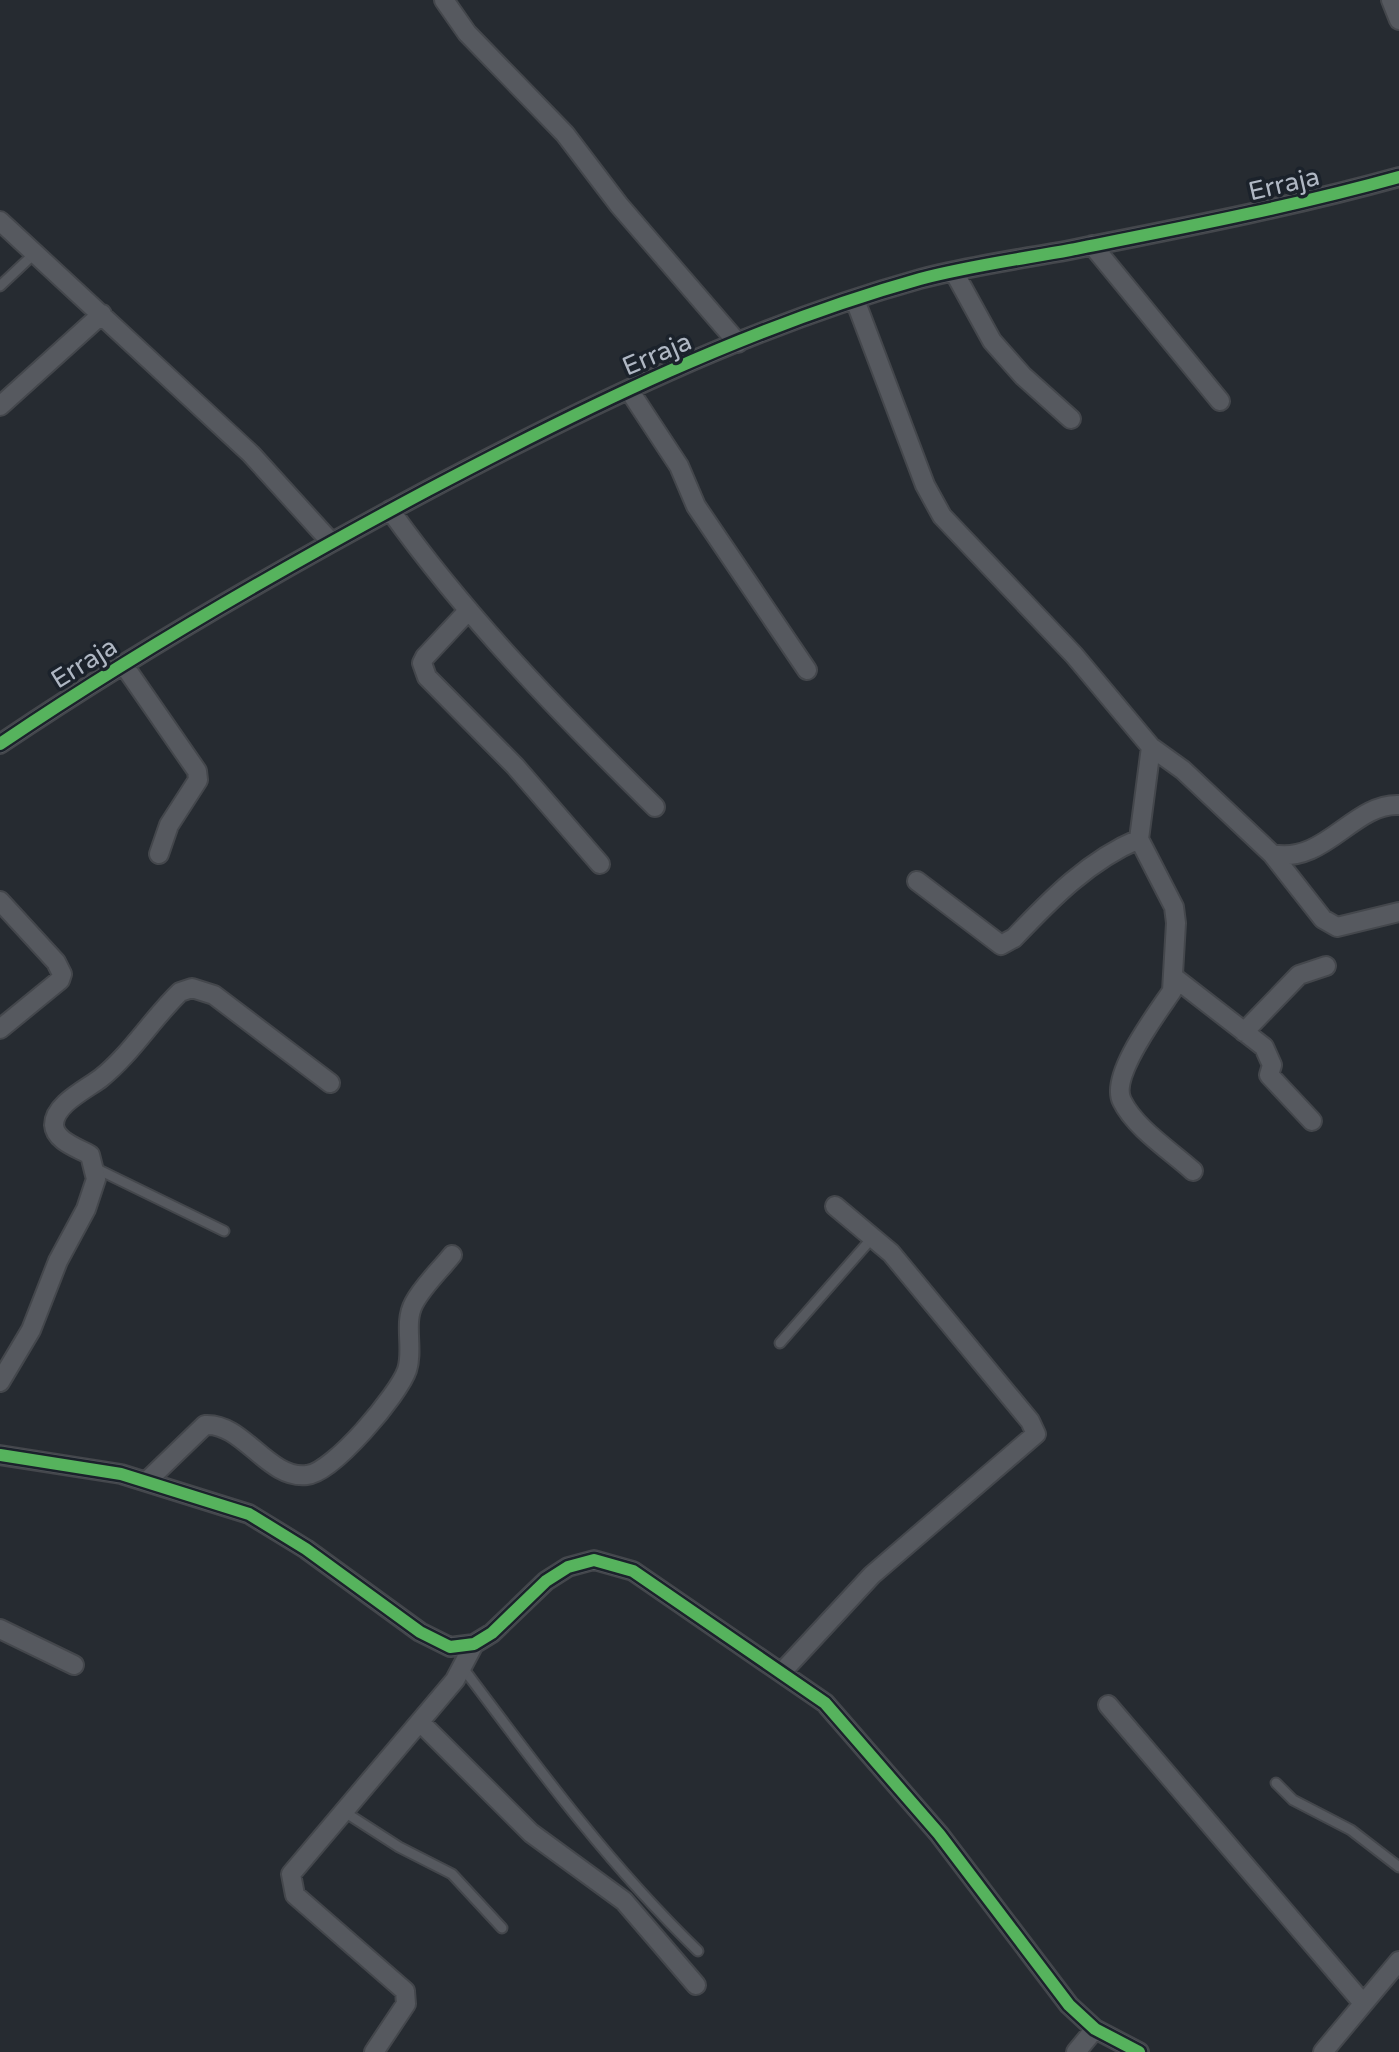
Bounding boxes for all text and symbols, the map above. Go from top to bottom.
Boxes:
street label: Erraja [1245,161,1323,207]
street label: Erraja [618,326,696,382]
street label: Erraja [45,631,123,695]

